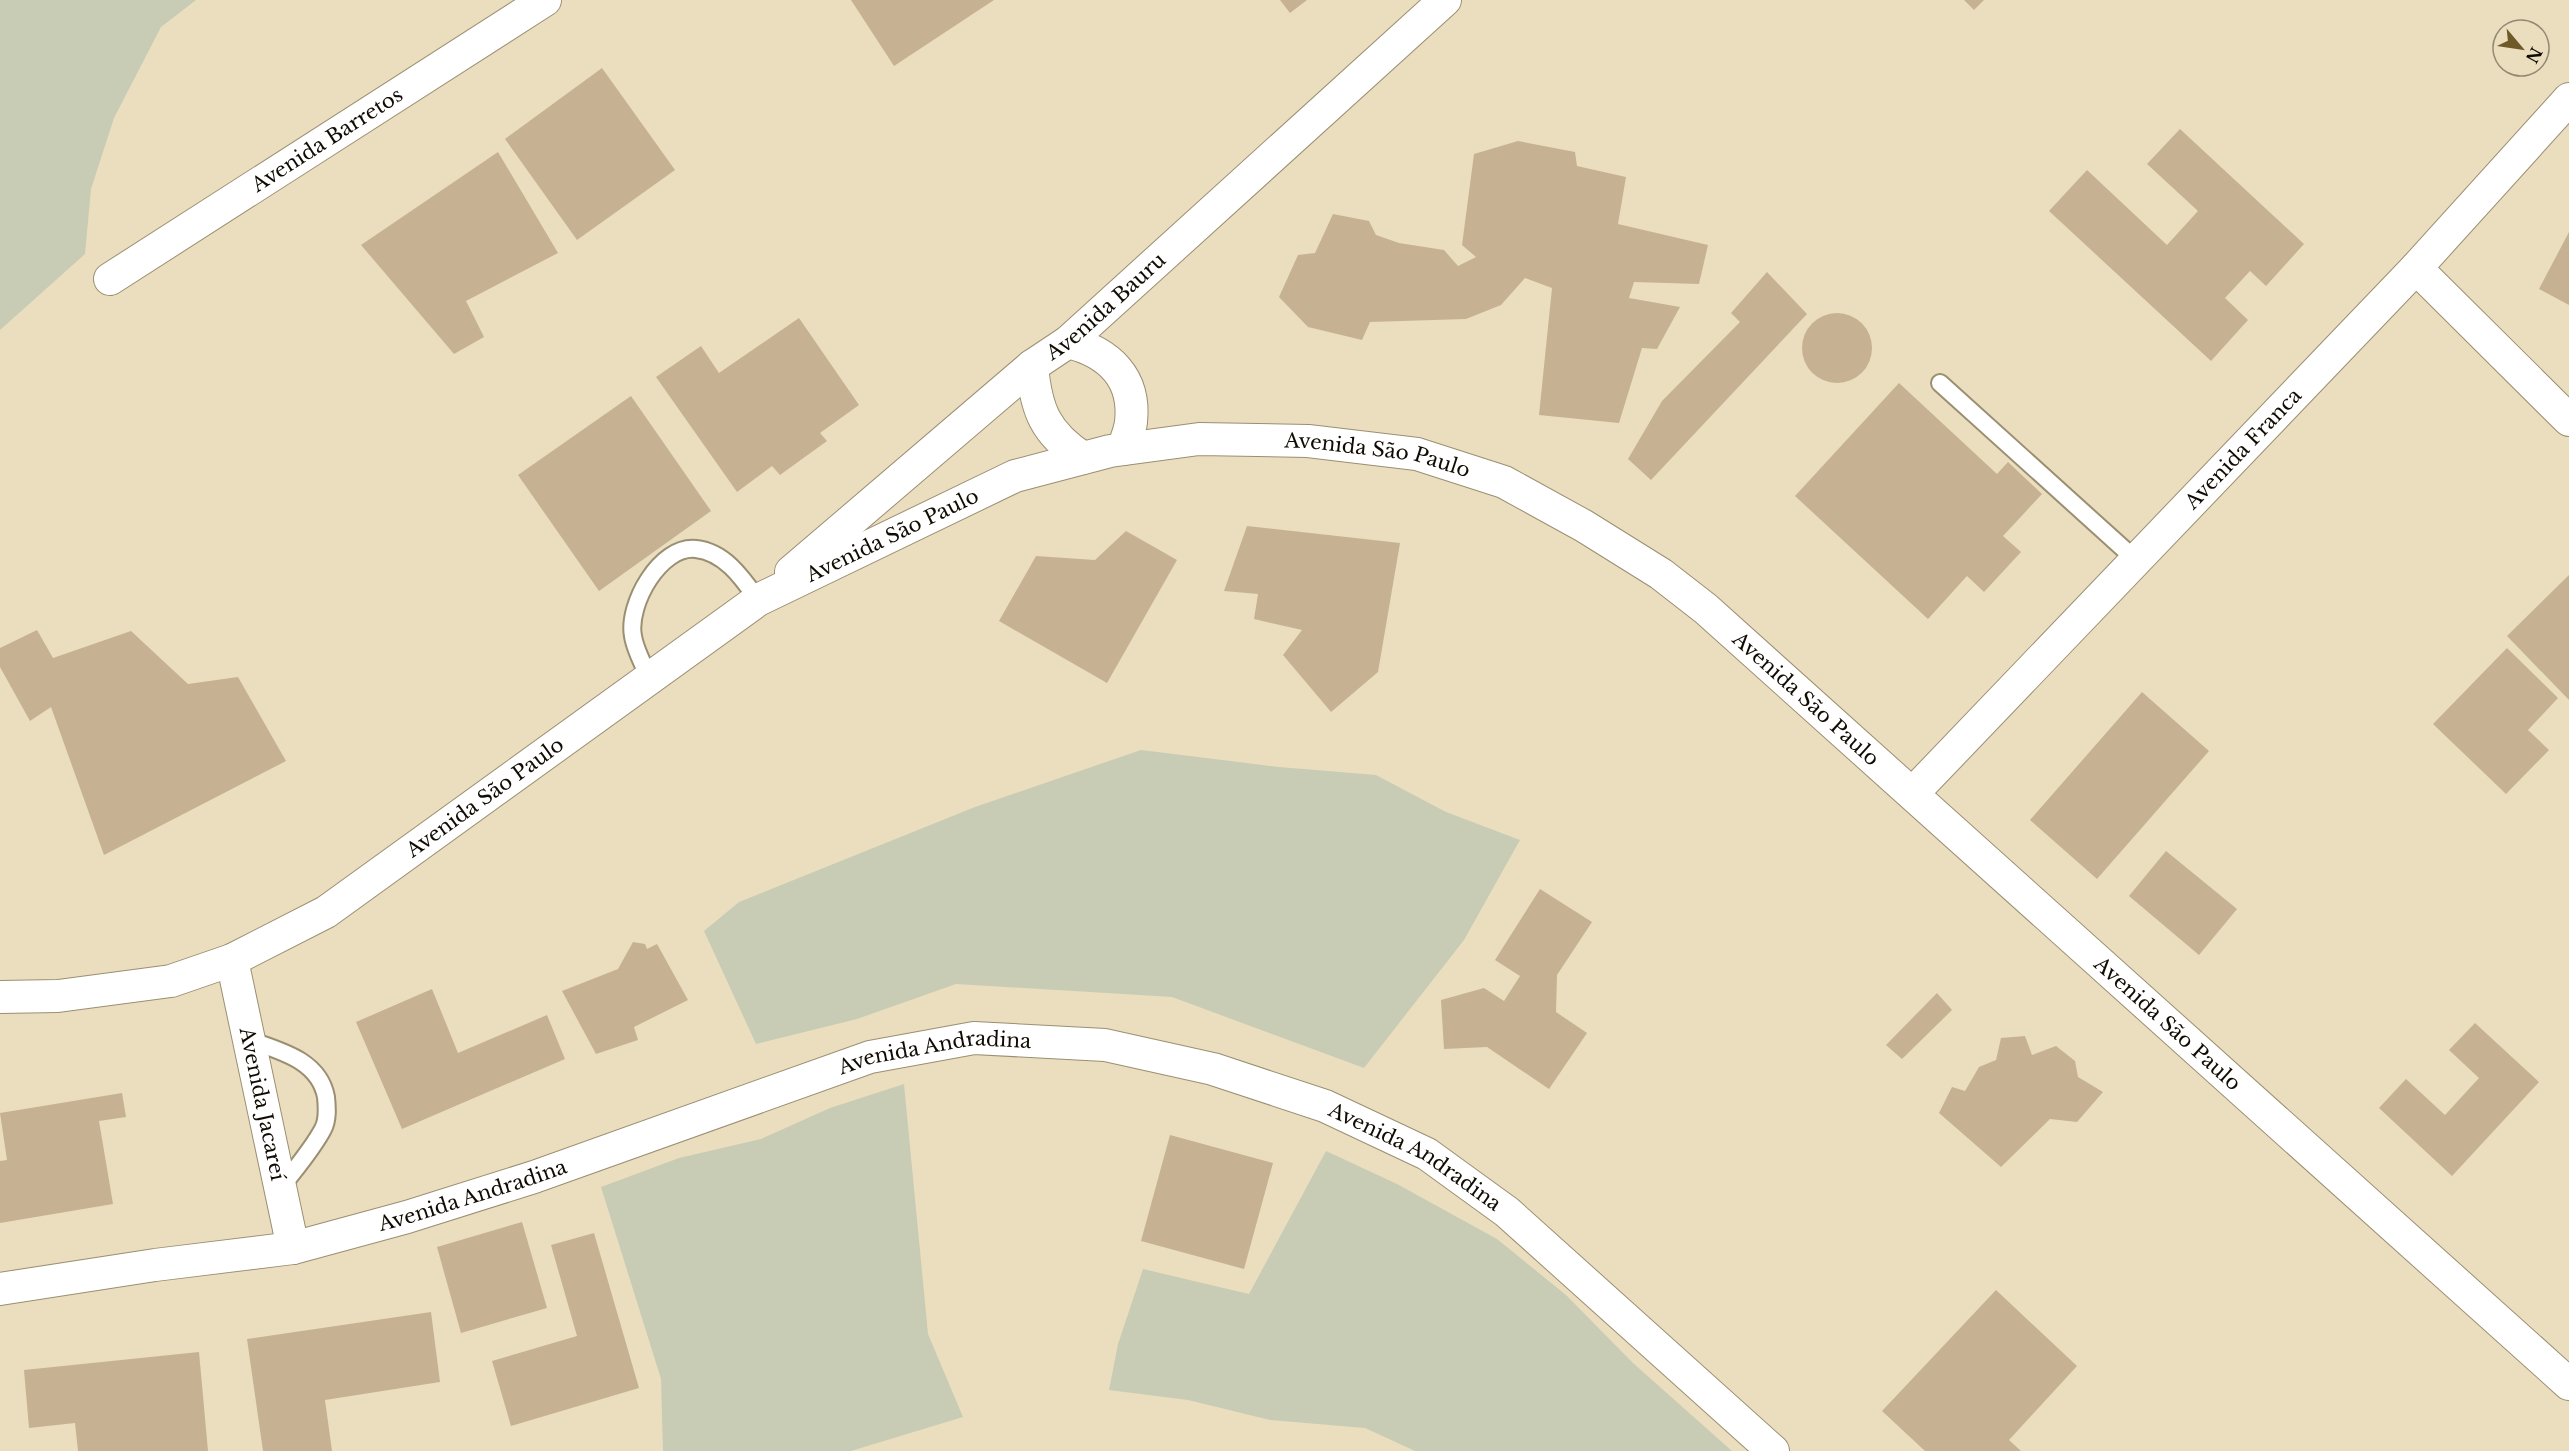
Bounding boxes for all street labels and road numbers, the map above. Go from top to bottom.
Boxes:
street label: Avenida Barretos [246,82,407,198]
street label: Avenida Bauru [1041,248,1170,366]
street label: Avenida Franca [2179,383,2307,515]
street label: Avenida São Paulo [1283,429,1473,482]
street label: Avenida São Paulo [801,483,982,587]
street label: Avenida São Paulo [1727,626,1884,771]
street label: Avenida São Paulo [401,732,568,863]
street label: Avenida São Paulo [2089,951,2246,1096]
street label: Avenida Jacareí [234,1024,290,1183]
street label: Avenida Andradina [834,1026,1033,1080]
street label: Avenida Andradina [1324,1097,1507,1216]
street label: Avenida Andradina [375,1154,571,1236]

